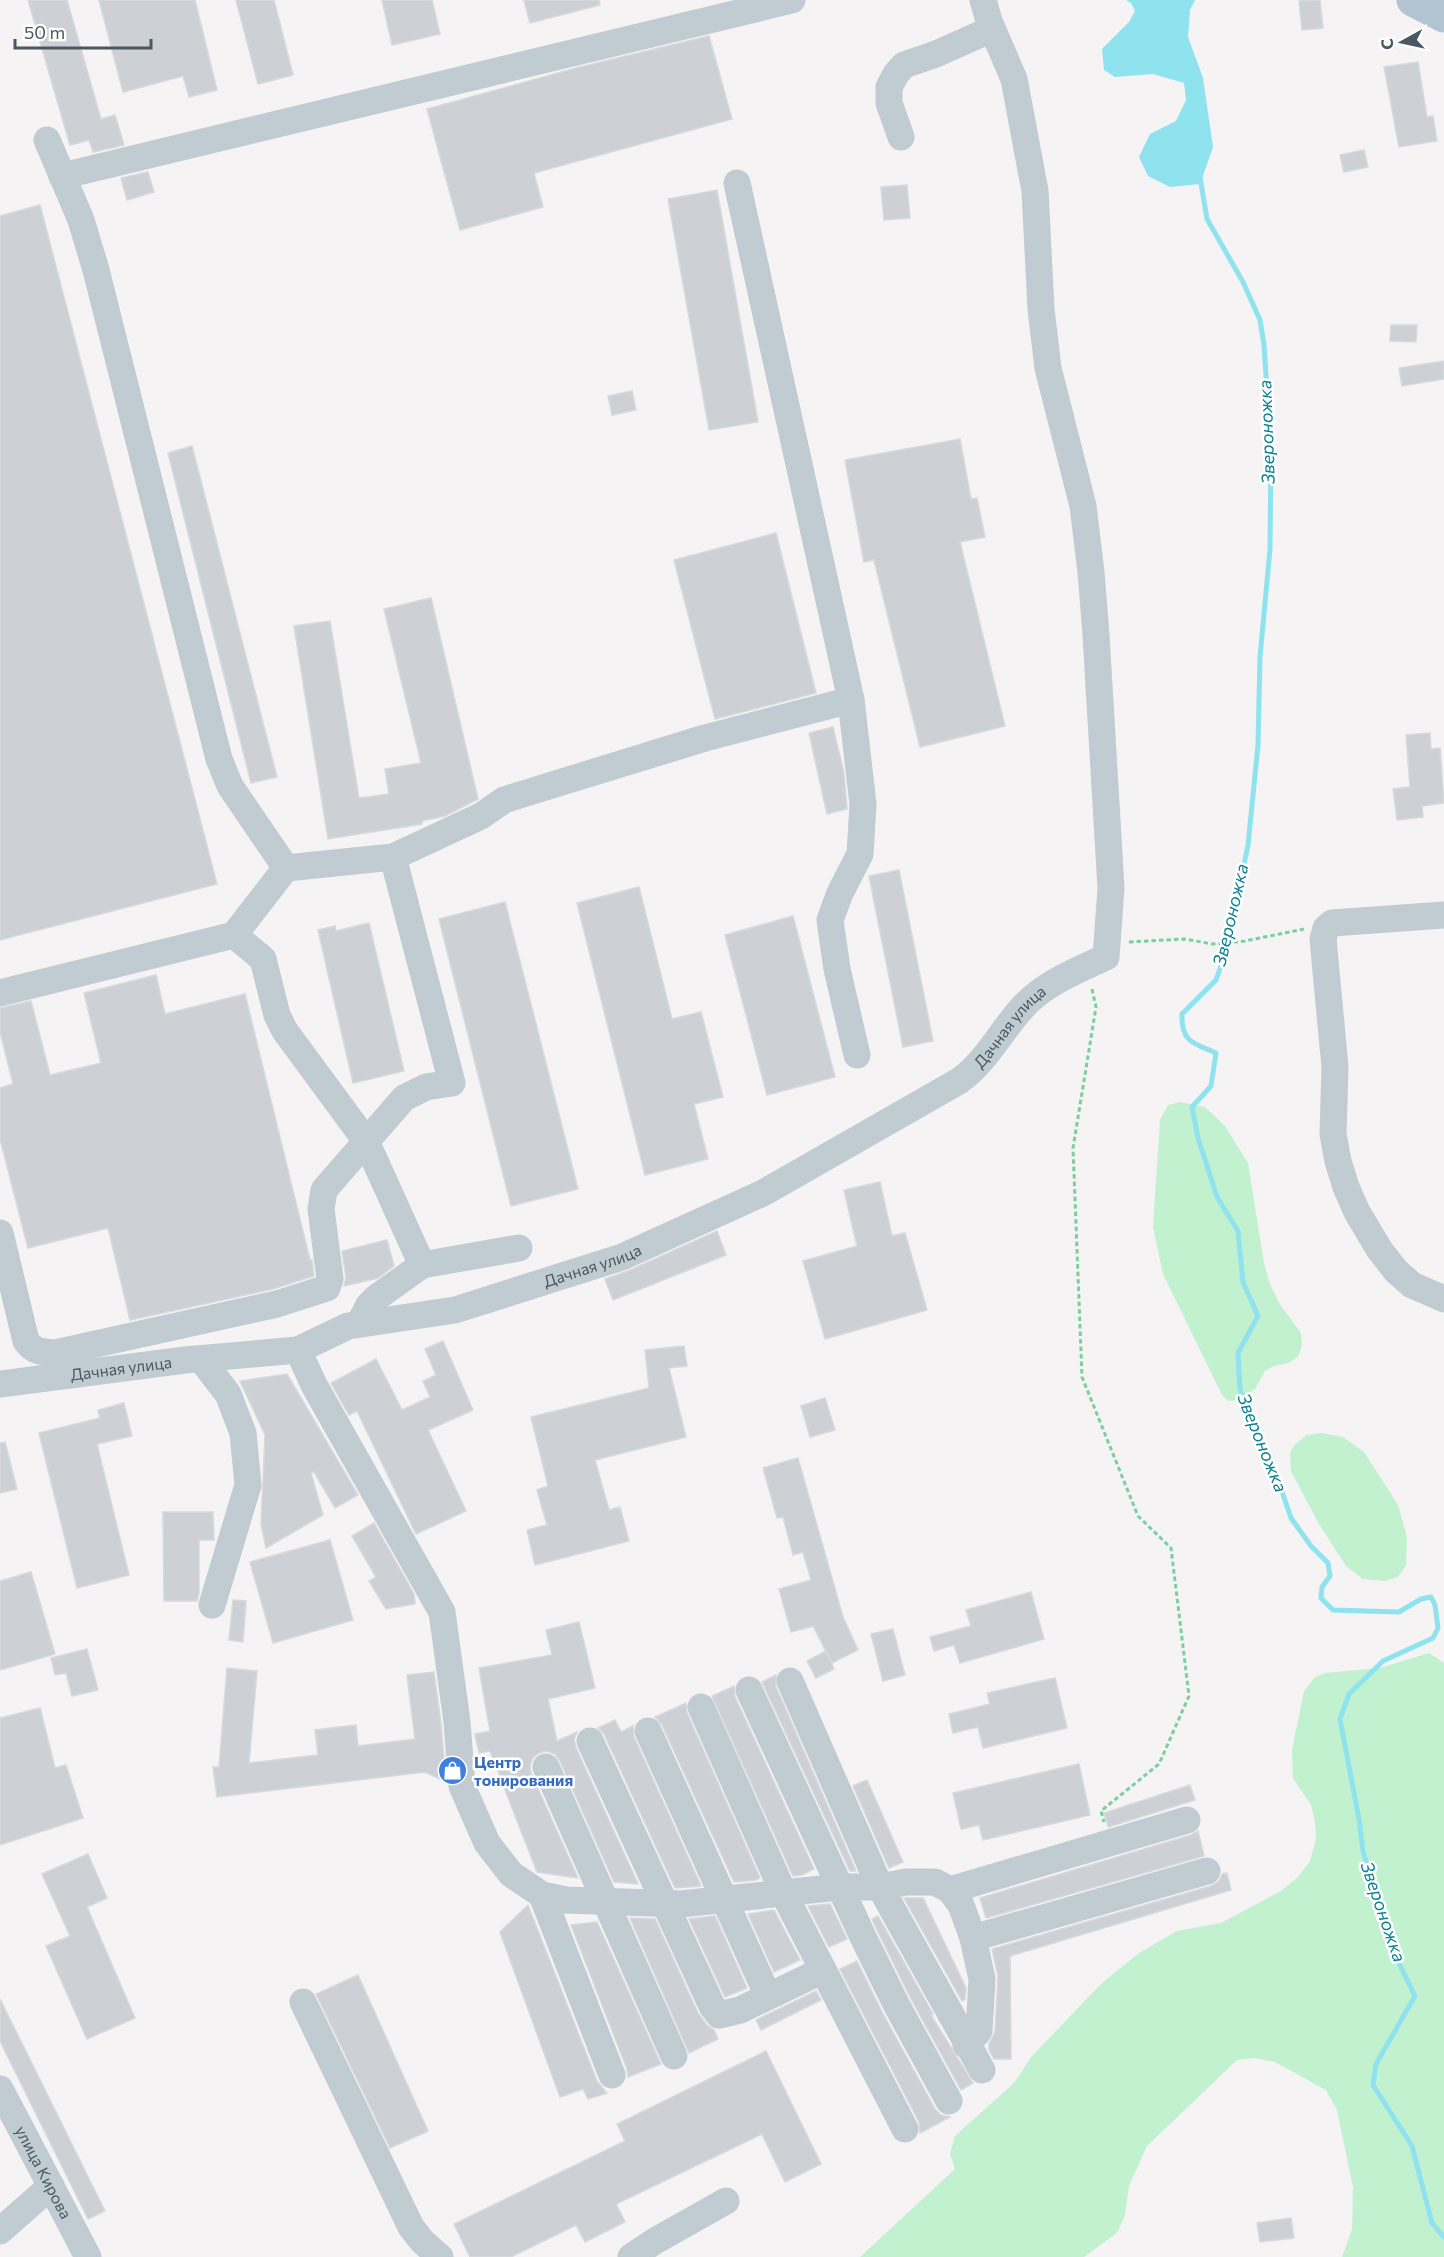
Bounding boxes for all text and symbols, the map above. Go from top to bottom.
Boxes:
scale bar [15,12,152,50]
north arrow [1372,12,1432,72]
text: 50 m [24,21,65,43]
text: С [1376,37,1397,51]
water label: Звероножка [1253,379,1279,485]
water label: Звероножка [1208,861,1252,968]
street label: Дачная улица [969,981,1049,1071]
street label: Дачная улица [541,1240,644,1290]
street label: Дачная улица [69,1352,173,1384]
water label: Звероножка [1233,1390,1293,1495]
place label: Центр тонирования [474,1752,573,1789]
shop icon: Центр тонирования [437,1755,469,1787]
water label: Звероножка [1357,1859,1411,1965]
street label: улица Кирова [12,2122,76,2222]

